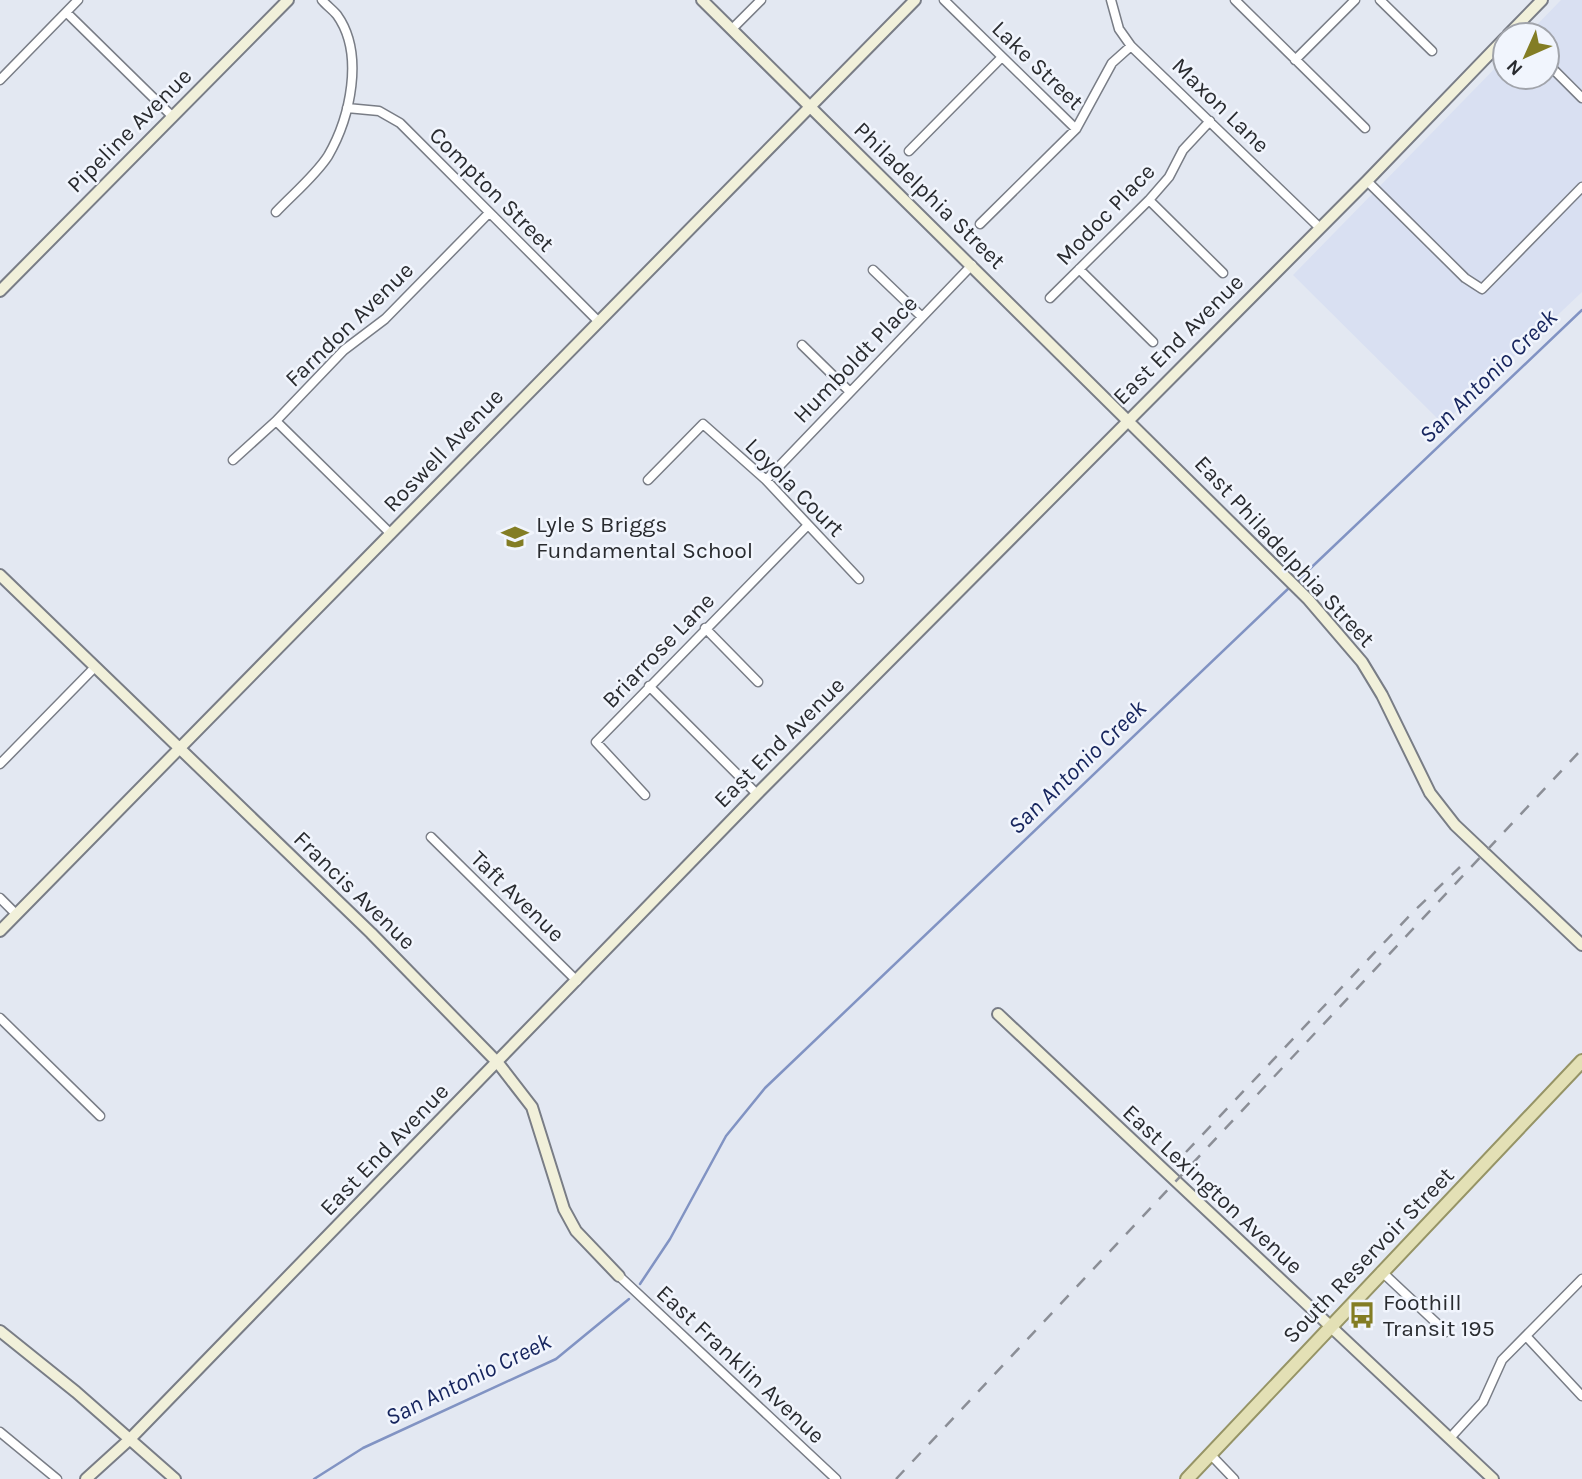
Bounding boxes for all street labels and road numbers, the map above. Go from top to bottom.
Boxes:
street label: Lake Street [986,15,1089,116]
street label: Maxon Lane [1166,52,1275,158]
street label: Pipeline Avenue [61,62,197,198]
street label: Philadelphia Street [848,116,1011,275]
street label: Compton Street [424,121,560,258]
street label: Modoc Place [1050,158,1161,271]
street label: Farndon Avenue [280,256,419,392]
street label: East End Avenue [1108,269,1249,410]
street label: Humboldt Place [788,290,923,429]
street label: Roswell Avenue [378,383,509,518]
street label: Loyola Court [740,432,850,543]
street label: East Philadelphia Street [1189,450,1381,653]
street label: Briarrose Lane [597,587,720,714]
street label: East End Avenue [709,672,850,813]
street label: Francis Avenue [288,825,421,955]
street label: Taft Avenue [465,845,570,948]
street label: East End Avenue [314,1078,454,1221]
street label: East Lexington Avenue [1117,1099,1308,1280]
street label: South Reservoir Street [1277,1161,1460,1349]
street label: East Franklin Avenue [651,1279,830,1449]

